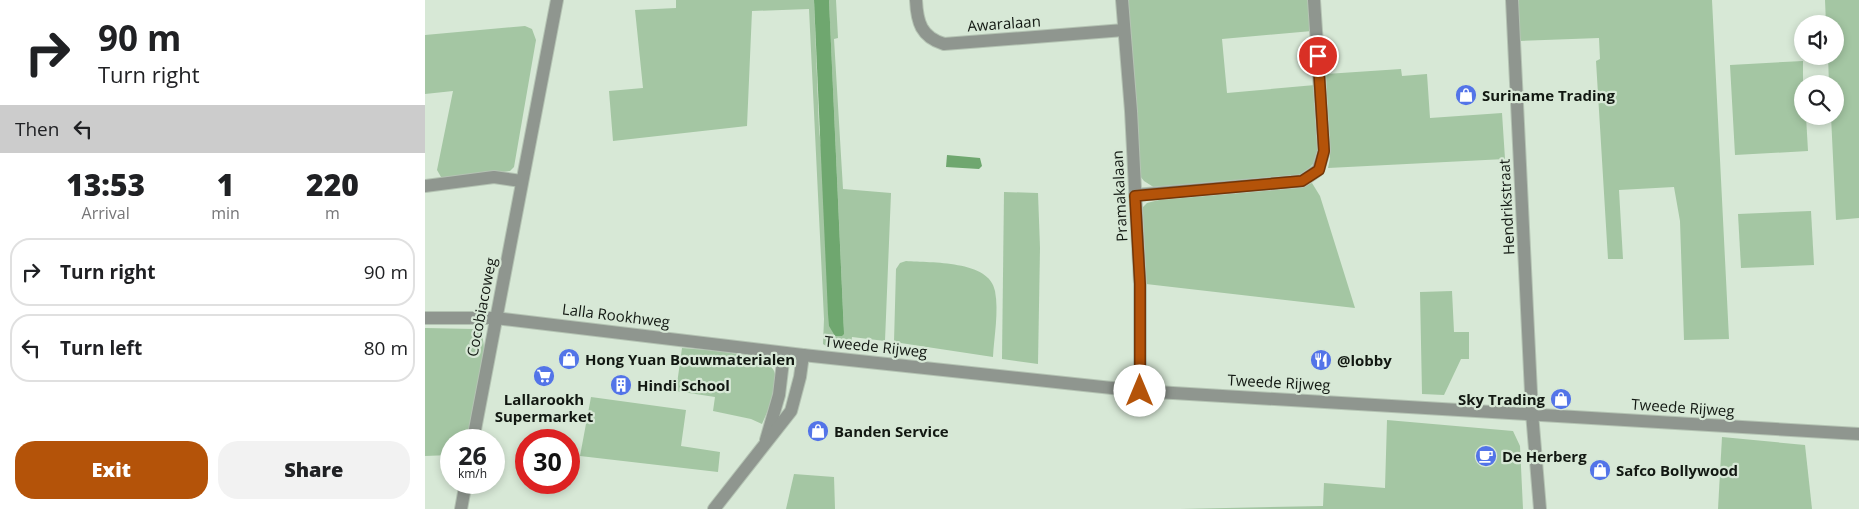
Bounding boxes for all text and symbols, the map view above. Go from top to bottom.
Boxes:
street label: Awaralaan [967,10,1041,36]
text: 90 m [98,14,181,61]
map controls [1794,15,1844,125]
button: sound [1794,15,1844,65]
icon: right [15,20,80,85]
pin [1297,35,1339,77]
icon: arrive [1304,42,1332,70]
text: Turn right [98,59,200,89]
button: search [1794,75,1844,125]
shop icon: Suriname Trading [1454,83,1478,107]
place label: Suriname Trading [1482,85,1615,105]
icon: left [69,115,97,143]
text: Then [15,116,59,142]
street label: Pramakalaan [1107,150,1131,242]
street label: Hendrikstraat [1493,158,1519,256]
text: 13:53 [66,164,145,205]
text: 1 [217,164,234,205]
text: 220 [306,164,359,205]
text: Arrival [82,202,130,224]
text: min [211,202,240,224]
text: m [325,202,340,224]
street label: Cocobiacoweg [462,256,500,358]
icon: right [17,258,45,286]
text: Turn right [60,259,155,285]
text: 90 m [364,259,408,285]
street label: Lalla Rookhweg [561,298,671,332]
street label: Tweede Rijweg [824,331,928,361]
icon: left [17,334,45,362]
text: Turn left [60,335,142,361]
text: 80 m [364,335,408,361]
shop icon: Hong Yuan Bouwmaterialen [557,347,581,371]
restaurant icon: @lobby [1309,348,1333,372]
place label: Hong Yuan Bouwmaterialen [585,349,795,369]
place label: @lobby [1337,350,1392,370]
supermarket icon: Lallarookh Supermarket [532,364,556,388]
position arrow [1113,364,1165,416]
street label: Tweede Rijweg [1227,369,1331,395]
building icon: Hindi School [609,373,633,397]
place label: Hindi School [637,375,730,395]
shop icon: Sky Trading [1549,387,1573,411]
place label: Lallarookh Supermarket [495,389,594,426]
place label: Sky Trading [1458,389,1546,409]
street label: Tweede Rijweg [1631,393,1735,421]
shop icon: Banden Service [806,419,830,443]
place label: Banden Service [834,421,949,441]
speed limit sign: 30 [515,429,580,494]
text: 26 [458,438,487,472]
button: Exit [15,441,208,499]
button: Share [218,441,410,499]
cafe icon: De Herberg [1474,444,1498,468]
place label: De Herberg [1502,446,1587,466]
shop icon: Safco Bollywood [1588,458,1612,482]
place label: Safco Bollywood [1616,460,1738,480]
text: km/h [458,465,487,482]

